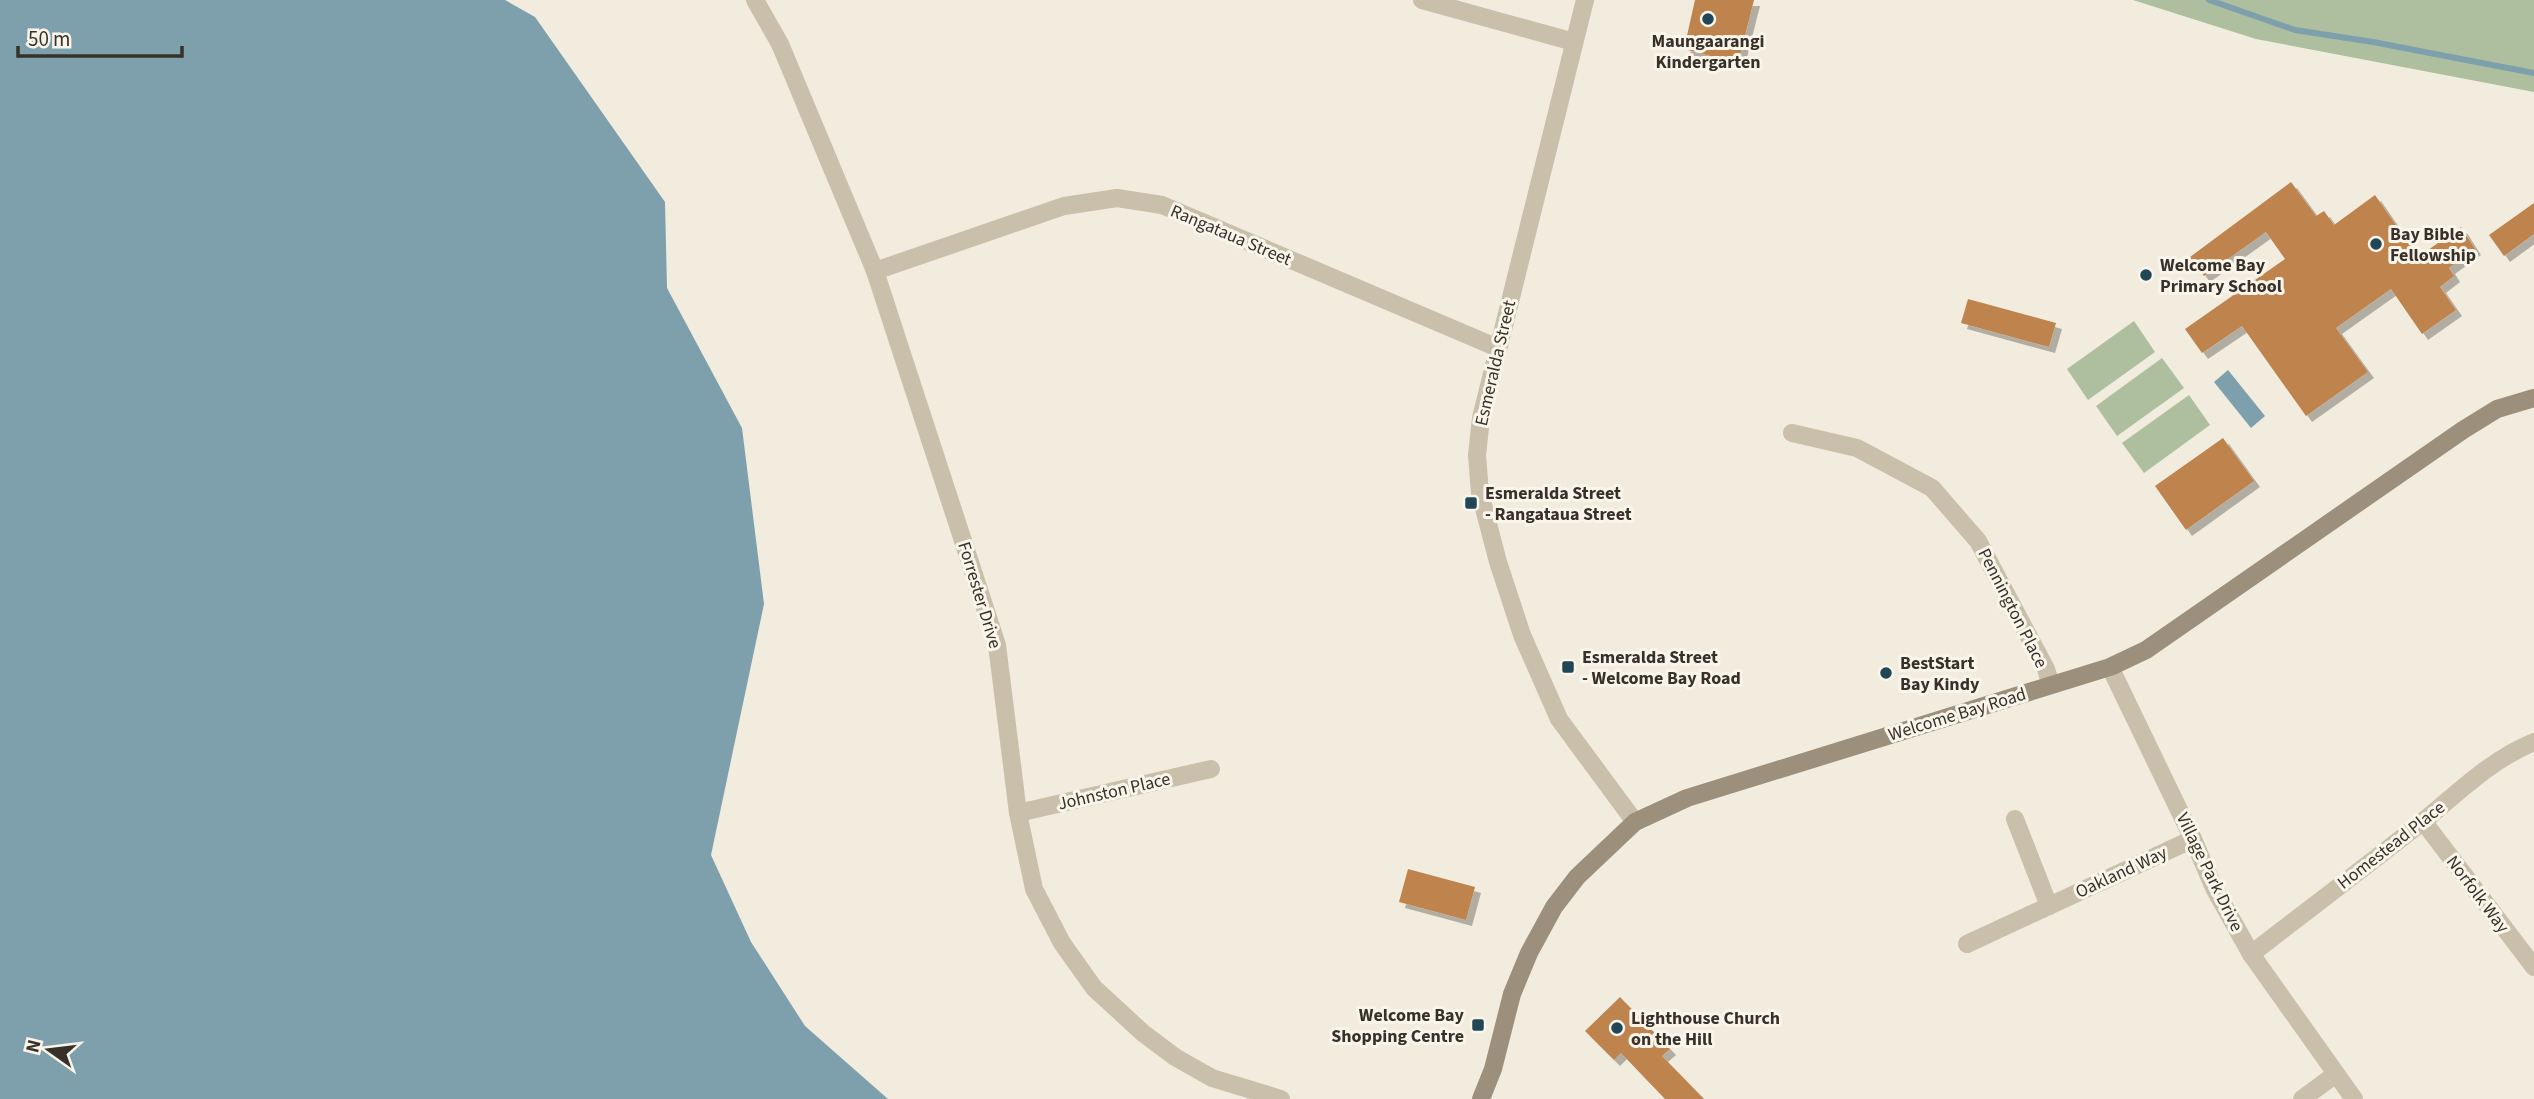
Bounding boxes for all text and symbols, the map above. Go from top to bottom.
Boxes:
marker: Maungaarangi Kindergarten [1700,11,1716,27]
scale bar [18,14,182,58]
text: 50 m [28,24,70,54]
place label: Maungaarangi Kindergarten [1652,29,1764,75]
street label: Rangataua Street [1167,199,1295,272]
place label: Bay Bible Fellowship [2390,222,2476,268]
marker: Bay Bible Fellowship [2368,236,2384,252]
place label: Welcome Bay Primary School [2160,253,2282,299]
marker: Welcome Bay Primary School [2138,267,2154,283]
street label: Esmeralda Street [1469,298,1522,428]
place label: Esmeralda Street - Rangataua Street [1485,481,1632,527]
marker: Esmeralda Street - Rangataua Street [1463,495,1479,511]
street label: Forrester Drive [951,539,1008,652]
street label: Pennington Place [1972,544,2054,672]
place label: Esmeralda Street - Welcome Bay Road [1582,645,1741,691]
place label: BestStart Bay Kindy [1900,651,1980,697]
marker: Esmeralda Street - Welcome Bay Road [1560,659,1576,675]
marker: BestStart Bay Kindy [1878,665,1894,681]
street label: Welcome Bay Road [1885,682,2029,747]
street label: Johnston Place [1055,766,1173,817]
street label: Homestead Place [2332,795,2450,895]
street label: Village Park Drive [2170,809,2249,936]
street label: Oakland Way [2071,840,2172,905]
street label: Norfolk Way [2440,850,2515,939]
place label: Welcome Bay Shopping Centre [1331,1003,1465,1049]
place label: Lighthouse Church on the Hill [1631,1006,1780,1052]
north arrow [14,1015,84,1085]
marker: Welcome Bay Shopping Centre [1470,1017,1486,1033]
marker: Lighthouse Church on the Hill [1609,1020,1625,1036]
text: N [19,1037,49,1056]

